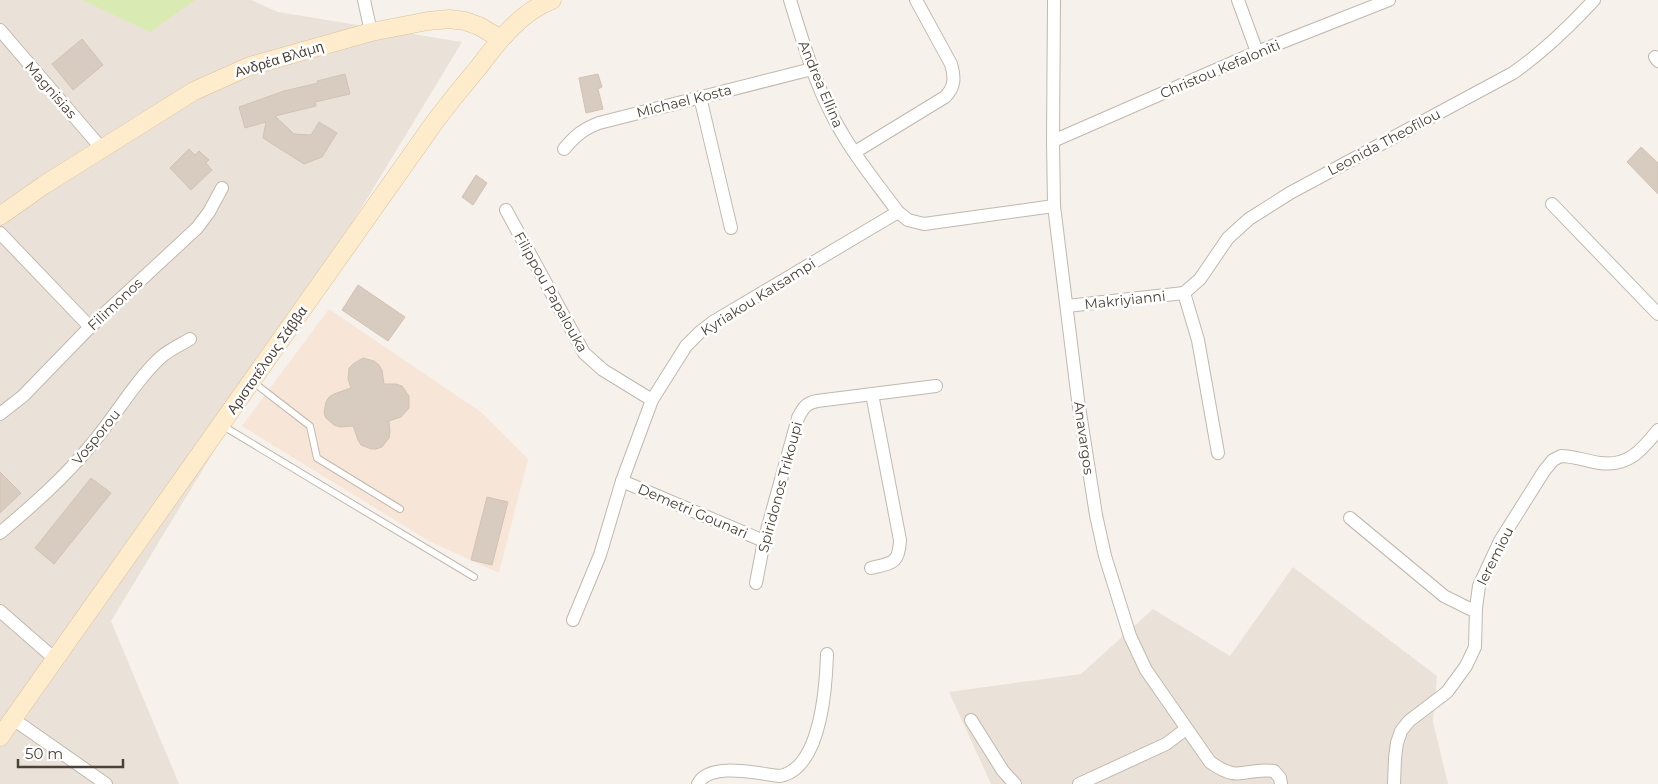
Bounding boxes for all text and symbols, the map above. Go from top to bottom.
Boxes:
street label: Christou Kefaloniti [1157,36,1283,102]
street label: Ανδρέα Βλάμη [232,37,326,81]
street label: Andrea Ellina [795,38,847,130]
street label: Magnisias [21,58,81,122]
street label: Michael Kosta [635,80,733,122]
street label: Leonida Theofilou [1324,105,1444,179]
street label: Filippou Papalouka [510,228,592,356]
street label: Kyriakou Katsampi [697,254,819,340]
street label: Filimonos [84,274,146,334]
street label: Makriyianni [1084,287,1166,313]
street label: Αριστοτέλους Σάββα [223,302,311,418]
street label: Anavargos [1070,400,1098,476]
street label: Vosporou [68,405,124,469]
street label: Spiridonos Trikoupi [754,420,806,554]
street label: Demetri Gounari [635,480,751,542]
street label: Ieremiou [1473,524,1517,588]
scale bar [18,736,122,768]
text: 50 m [25,744,63,763]

